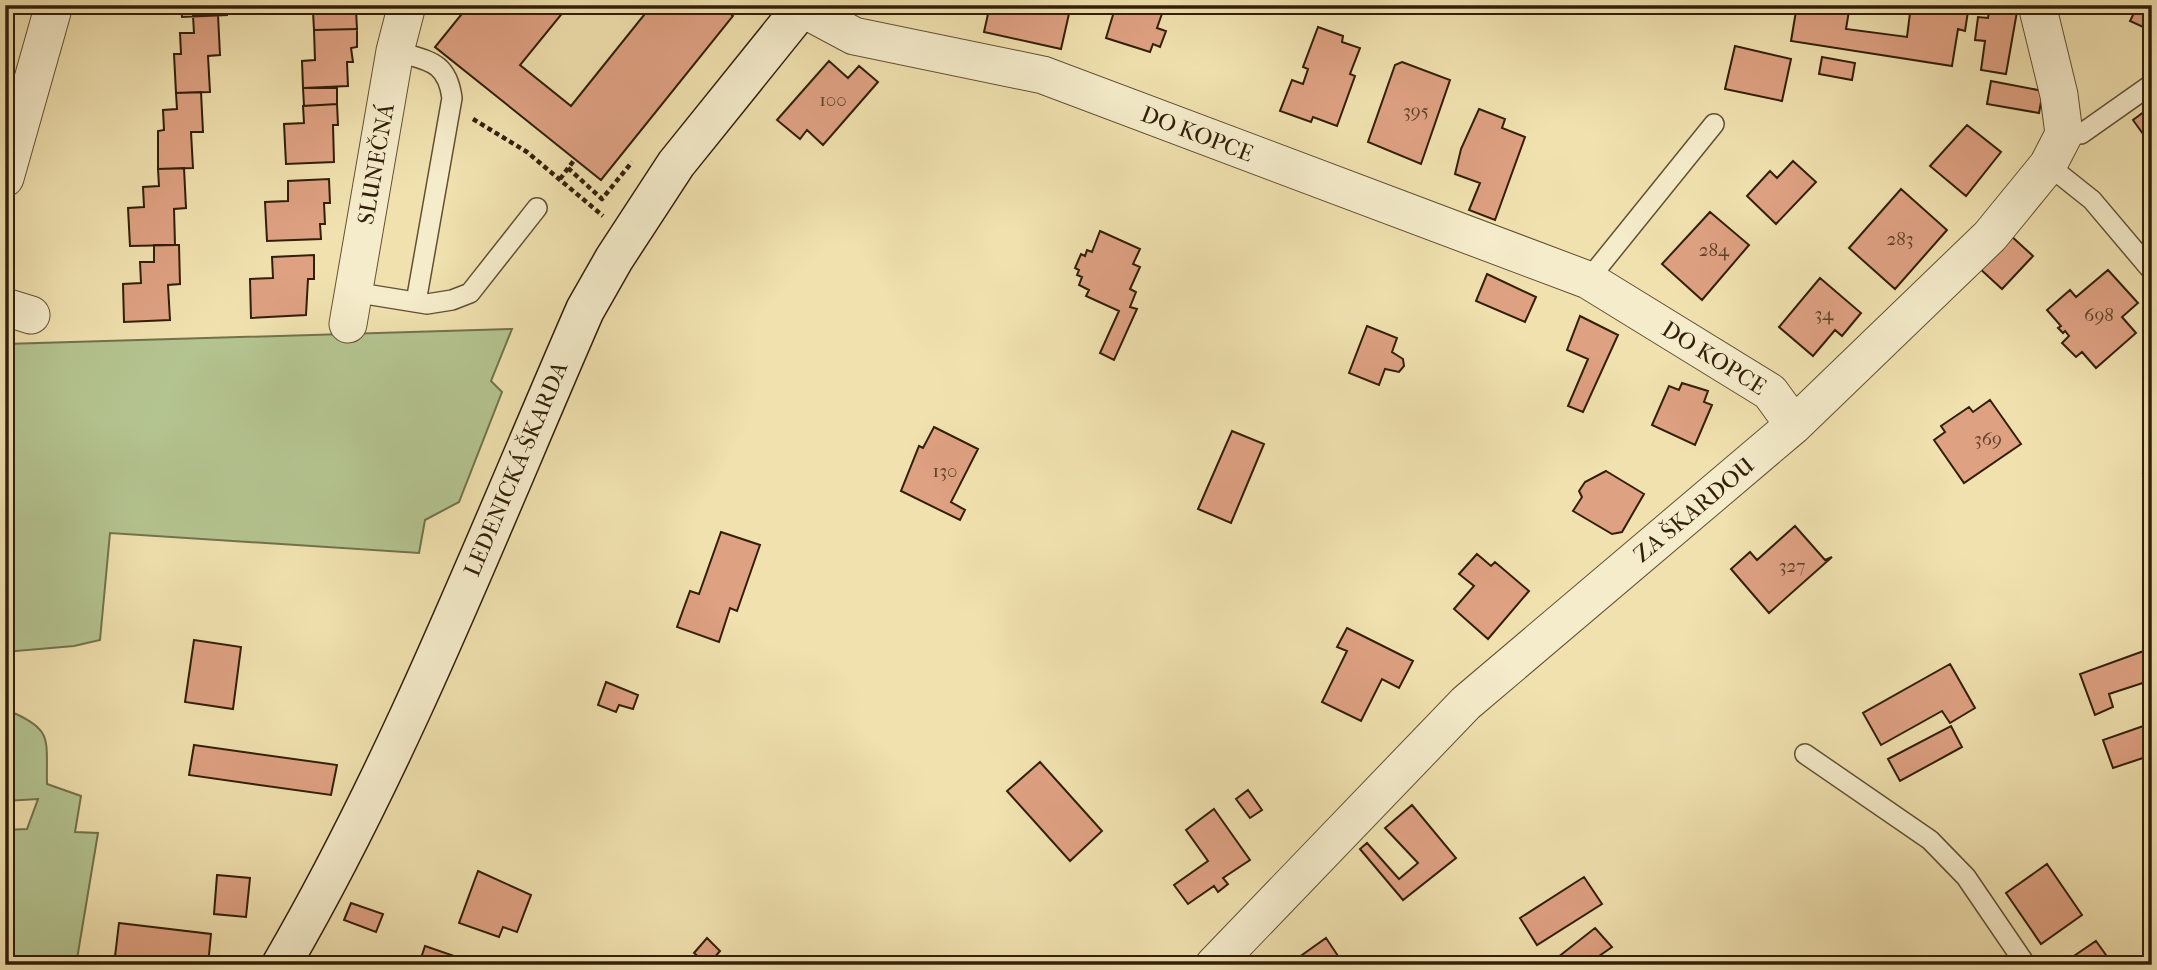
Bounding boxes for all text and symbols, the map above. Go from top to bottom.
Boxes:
house number: 100 [819,89,847,111]
street label: SLUNEČNÁ [352,100,400,227]
street label: DO KOPCE [1137,100,1257,168]
house number: 395 [1403,100,1429,122]
house number: 283 [1886,228,1914,250]
house number: 284 [1699,239,1730,261]
house number: 34 [1814,303,1834,325]
house number: 698 [2084,304,2114,326]
street label: DO KOPCE [1657,315,1771,401]
street label: LEDENICKÁ-ŠKARDA [459,357,574,580]
house number: 369 [1974,428,2002,450]
street label: ZA ŠKARDOU [1628,452,1760,568]
house number: 130 [932,460,958,482]
house number: 327 [1779,555,1805,577]

